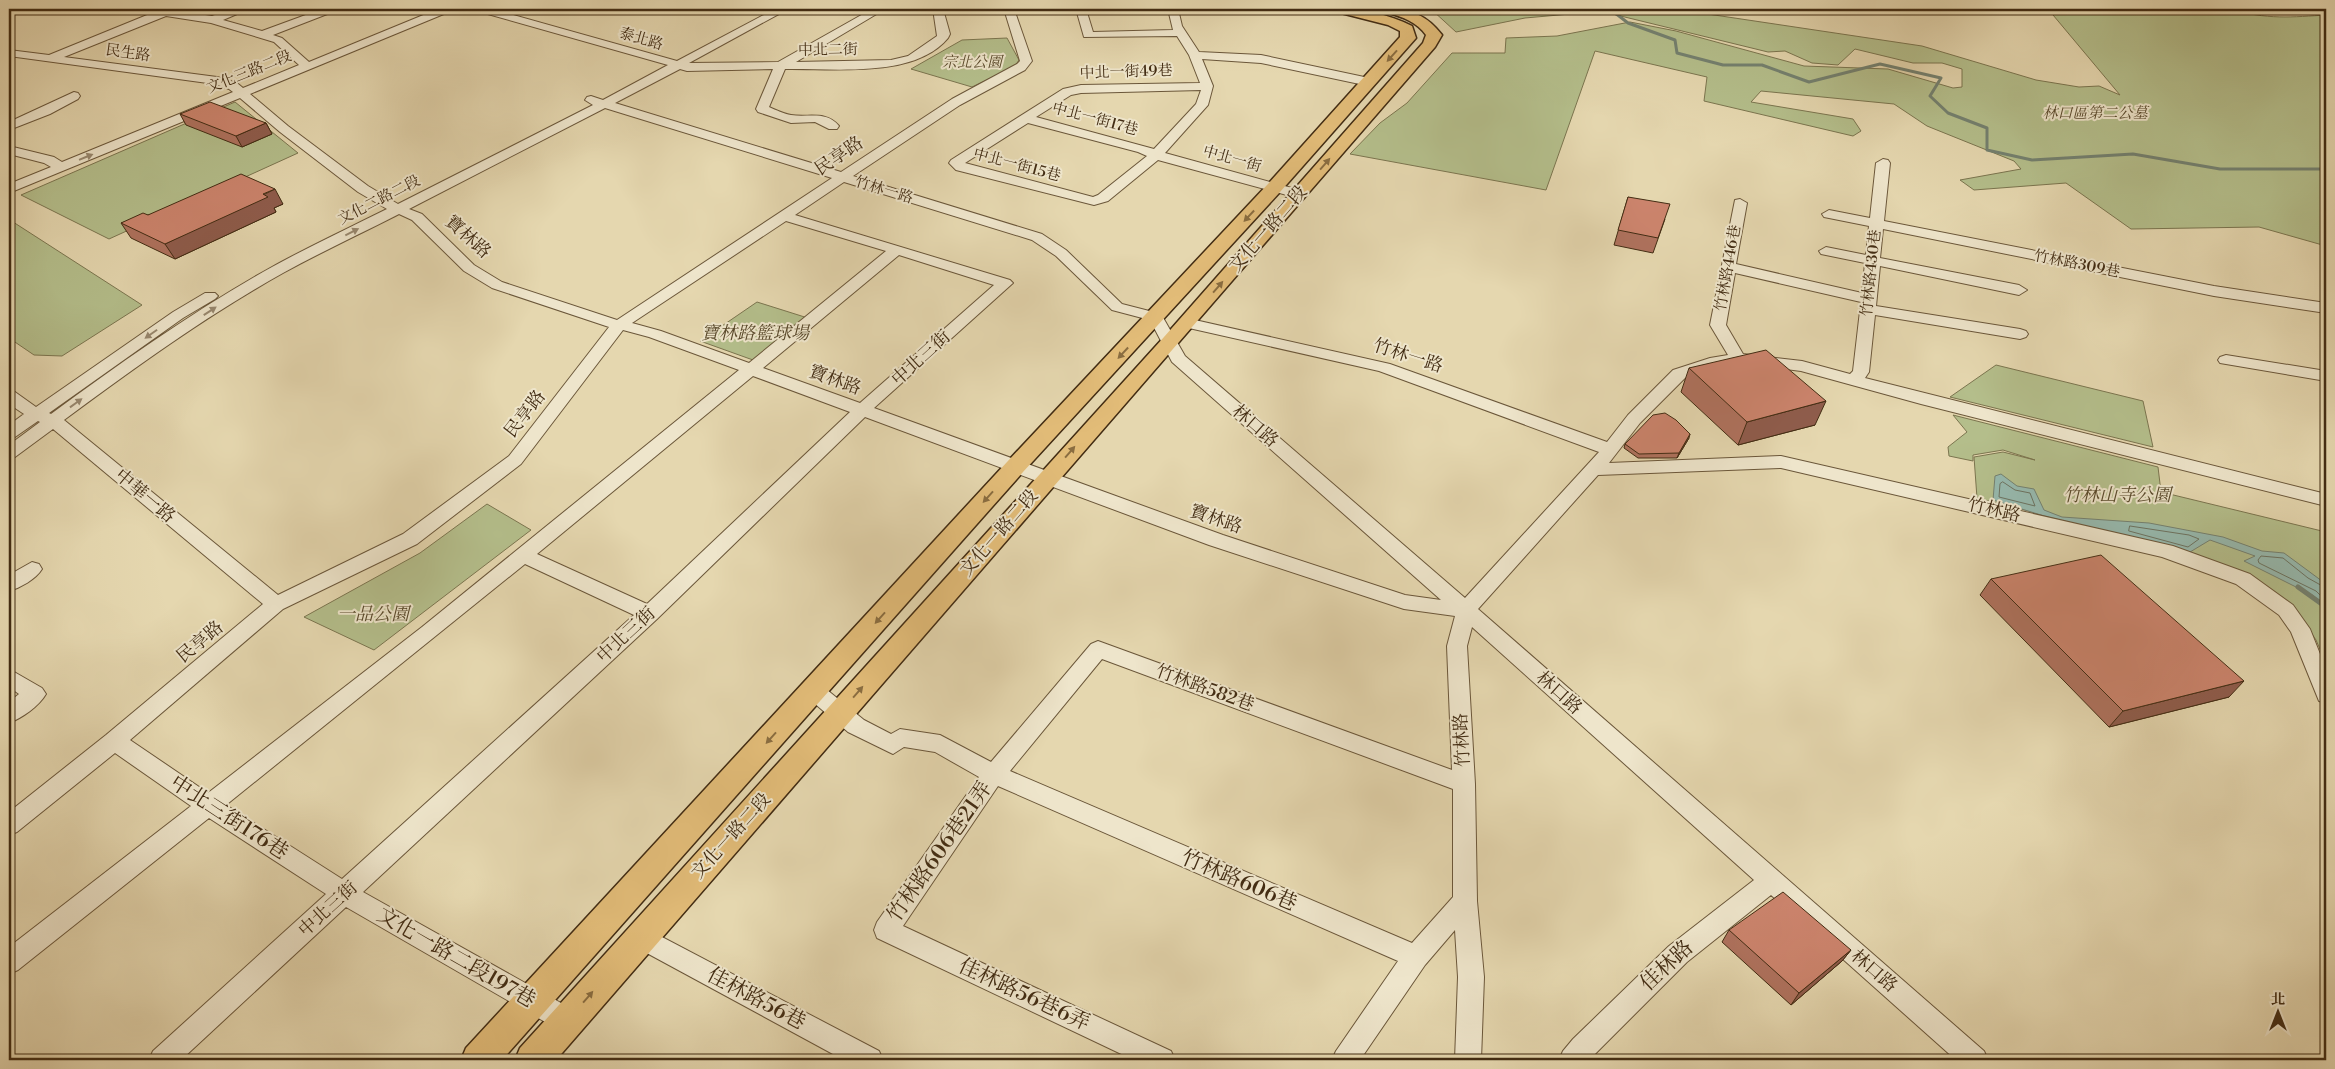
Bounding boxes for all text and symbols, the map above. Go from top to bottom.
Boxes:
street label: 泰北路 [617,24,665,54]
street label: 民生路 [104,40,152,66]
street label: 中北二街 [798,40,858,60]
street label: 文化三路二段 [204,46,294,98]
one-way arrow [1387,49,1398,62]
park label: 宗北公園 [942,53,1004,72]
street label: 中北一街49巷 [1079,61,1173,83]
street label: 中北一街17巷 [1050,98,1140,140]
park label: 林口區第二公墓 [2042,104,2150,123]
street label: 民享路 [810,131,868,181]
street label: 中北一街 [1201,142,1263,176]
street label: 中北一街15巷 [971,144,1063,186]
one-way arrow [79,152,93,160]
one-way arrow [1319,158,1330,171]
street label: 文化二路二段 [335,171,423,229]
street label: 竹林一路 [853,172,915,208]
street label: 文化一路二段 [1224,181,1312,277]
one-way arrow [1243,209,1255,221]
street label: 寶林路 [440,210,496,264]
street label: 竹林路446巷 [1711,223,1745,313]
one-way arrow [345,228,359,236]
street label: 竹林路430巷 [1857,229,1885,317]
street label: 竹林路309巷 [2032,246,2122,282]
one-way arrow [1212,281,1224,293]
one-way arrow [203,306,216,315]
park label: 寶林路籃球場 [701,322,811,345]
street label: 中北三街 [887,325,955,391]
one-way arrow [144,329,158,339]
street label: 竹林一路 [1370,334,1446,378]
one-way arrow [1117,346,1129,358]
street label: 寶林路 [806,360,864,400]
street label: 民享路 [499,386,551,442]
one-way arrow [70,398,83,408]
street label: 林口路 [1227,400,1283,452]
one-way arrow [1065,446,1076,459]
street label: 中華一路 [110,464,180,528]
park label: 竹林山寺公園 [2063,484,2174,507]
street label: 文化一路二段 [955,485,1043,581]
one-way arrow [982,490,994,502]
street label: 竹林路 [1965,493,2023,527]
street label: 寶林路 [1187,499,1245,539]
street label: 中北三街 [592,602,660,668]
park label: 一品公園 [337,603,412,626]
one-way arrow [874,611,885,624]
street label: 民享路 [172,616,228,668]
street label: 竹林路582巷 [1153,660,1257,716]
street label: 林口路 [1531,666,1587,720]
one-way arrow [853,686,864,699]
street label: 竹林路 [1449,712,1475,768]
one-way arrow [765,732,777,744]
street label: 中北三街176巷 [165,770,293,866]
street label: 竹林路606巷21弄 [882,777,998,927]
street label: 文化一路二段 [686,788,776,884]
street label: 竹林路606巷 [1177,845,1301,917]
street label: 中北三街 [294,876,362,942]
street label: 文化一路二段197巷 [372,902,540,1014]
street label: 佳林路 [1635,935,1699,997]
street label: 林口路 [1846,945,1902,997]
street label: 佳林路56巷6弄 [954,953,1094,1037]
street label: 佳林路56巷 [702,962,810,1036]
north arrow [2252,986,2302,1036]
one-way arrow [583,991,594,1004]
text: 北 [2271,991,2285,1009]

